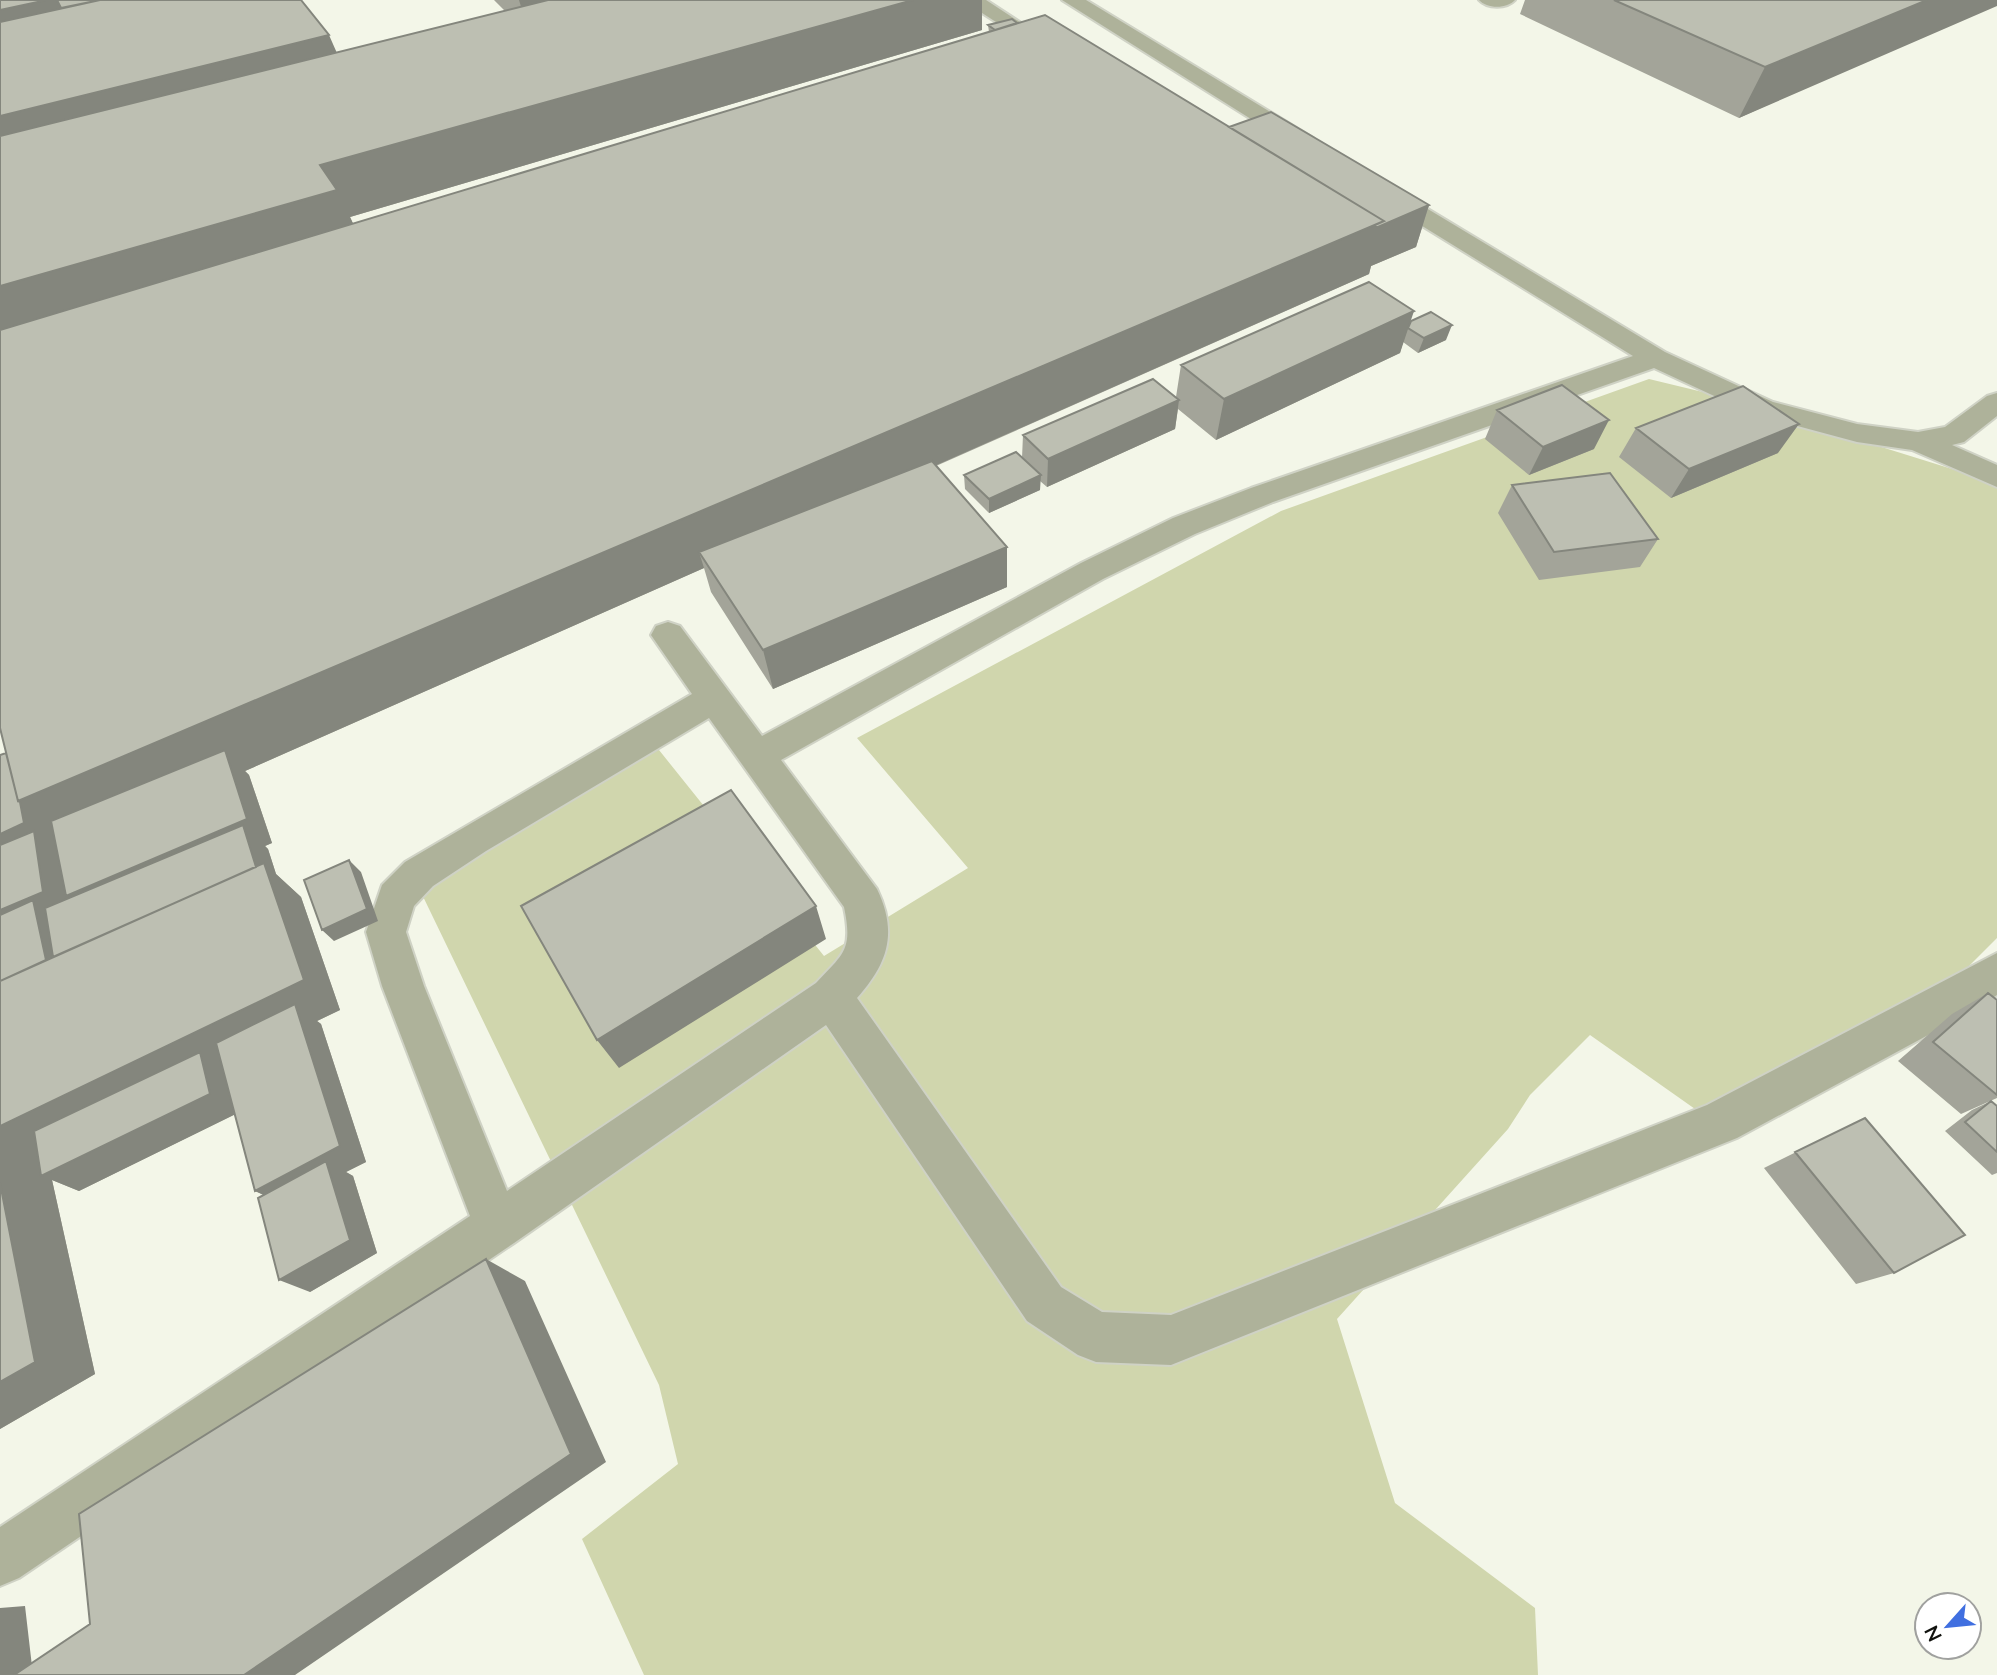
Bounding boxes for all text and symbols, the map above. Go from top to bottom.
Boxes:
north arrow [1913,1591,1983,1661]
text: N [1919,1622,1946,1646]

